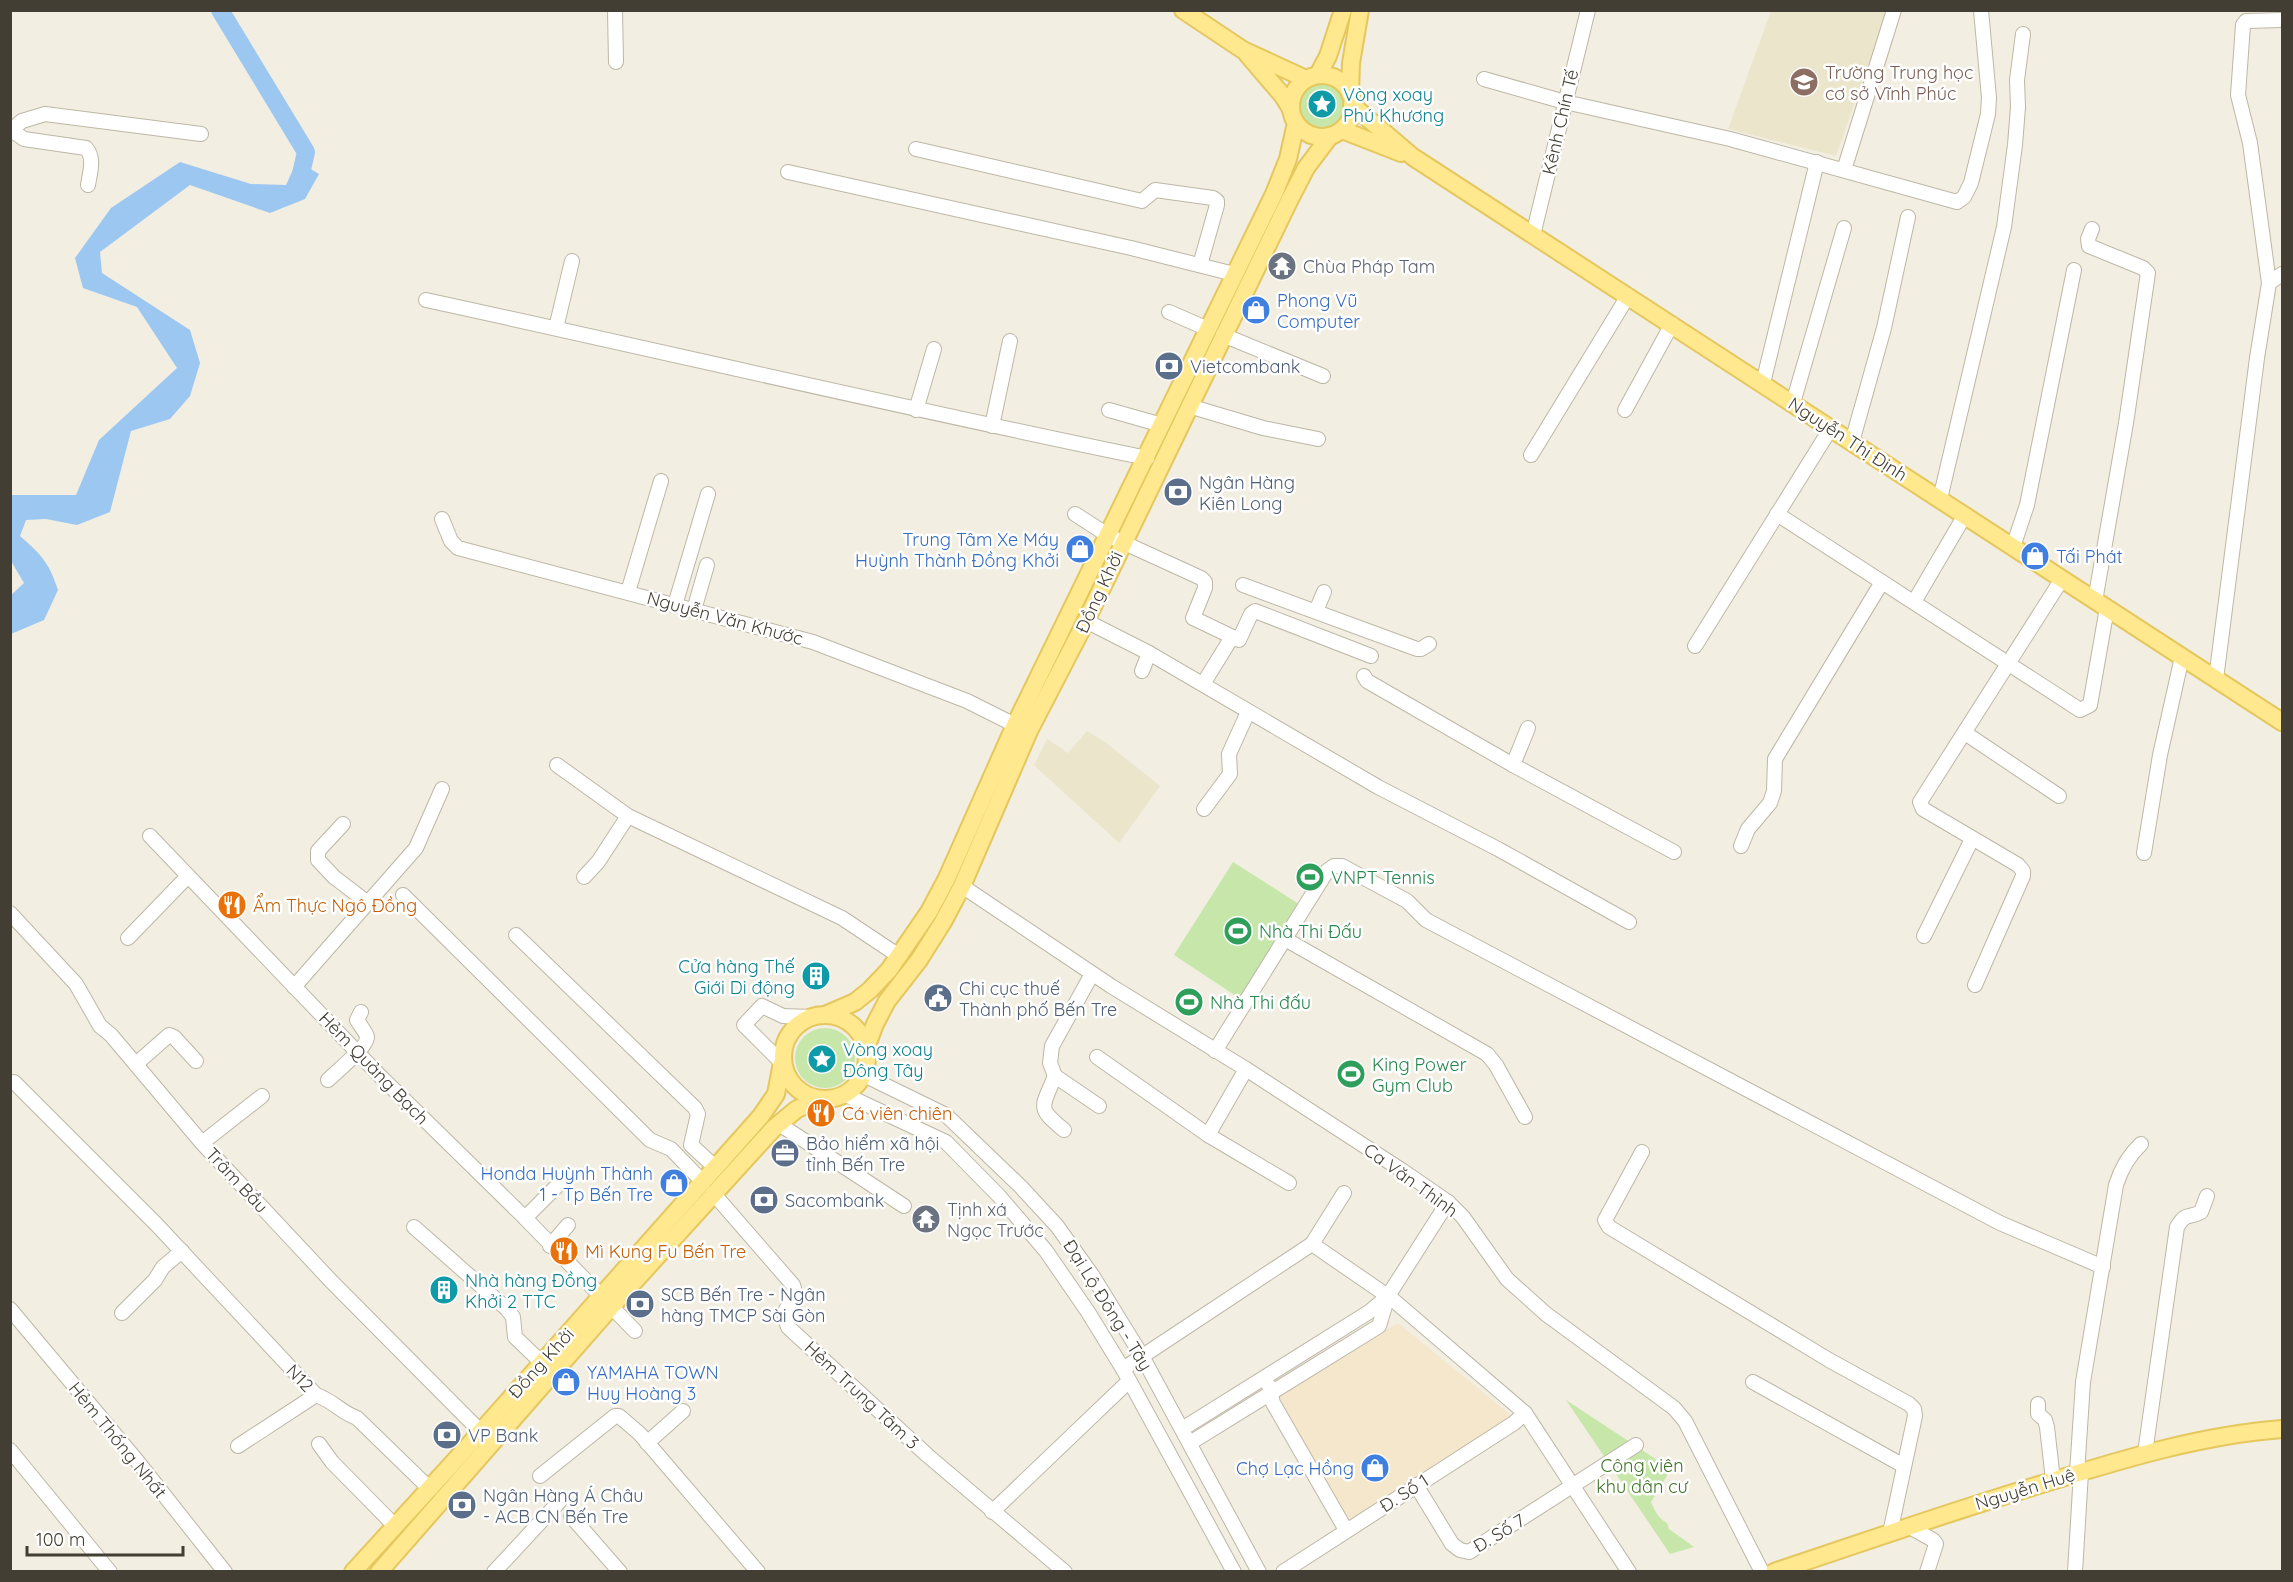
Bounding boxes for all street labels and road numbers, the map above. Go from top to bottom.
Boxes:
street label: Kênh Chín Tế [1537,67,1583,177]
street label: Nguyễn Thị Định [1784,392,1912,486]
street label: Đồng Khởi [1070,548,1128,636]
street label: Nguyễn Văn Khước [644,586,806,650]
street label: Hẻm Quảng Bạch [314,1007,434,1129]
street label: Ca Văn Thỉnh [1359,1138,1463,1222]
street label: Trâm Bầu [201,1142,273,1218]
street label: Đại Lộ Đông - Tây [1058,1235,1158,1375]
street label: Đồng Khởi [503,1323,579,1403]
street label: Hẻm Trung Tâm 3 [800,1336,924,1454]
street label: N12 [281,1359,319,1397]
street label: Hẻm Thống Nhất [64,1377,172,1503]
street label: Nguyễn Huệ [1972,1463,2078,1515]
street label: Đ. Số 1 [1375,1469,1433,1517]
street label: Đ. Số 7 [1469,1509,1529,1557]

